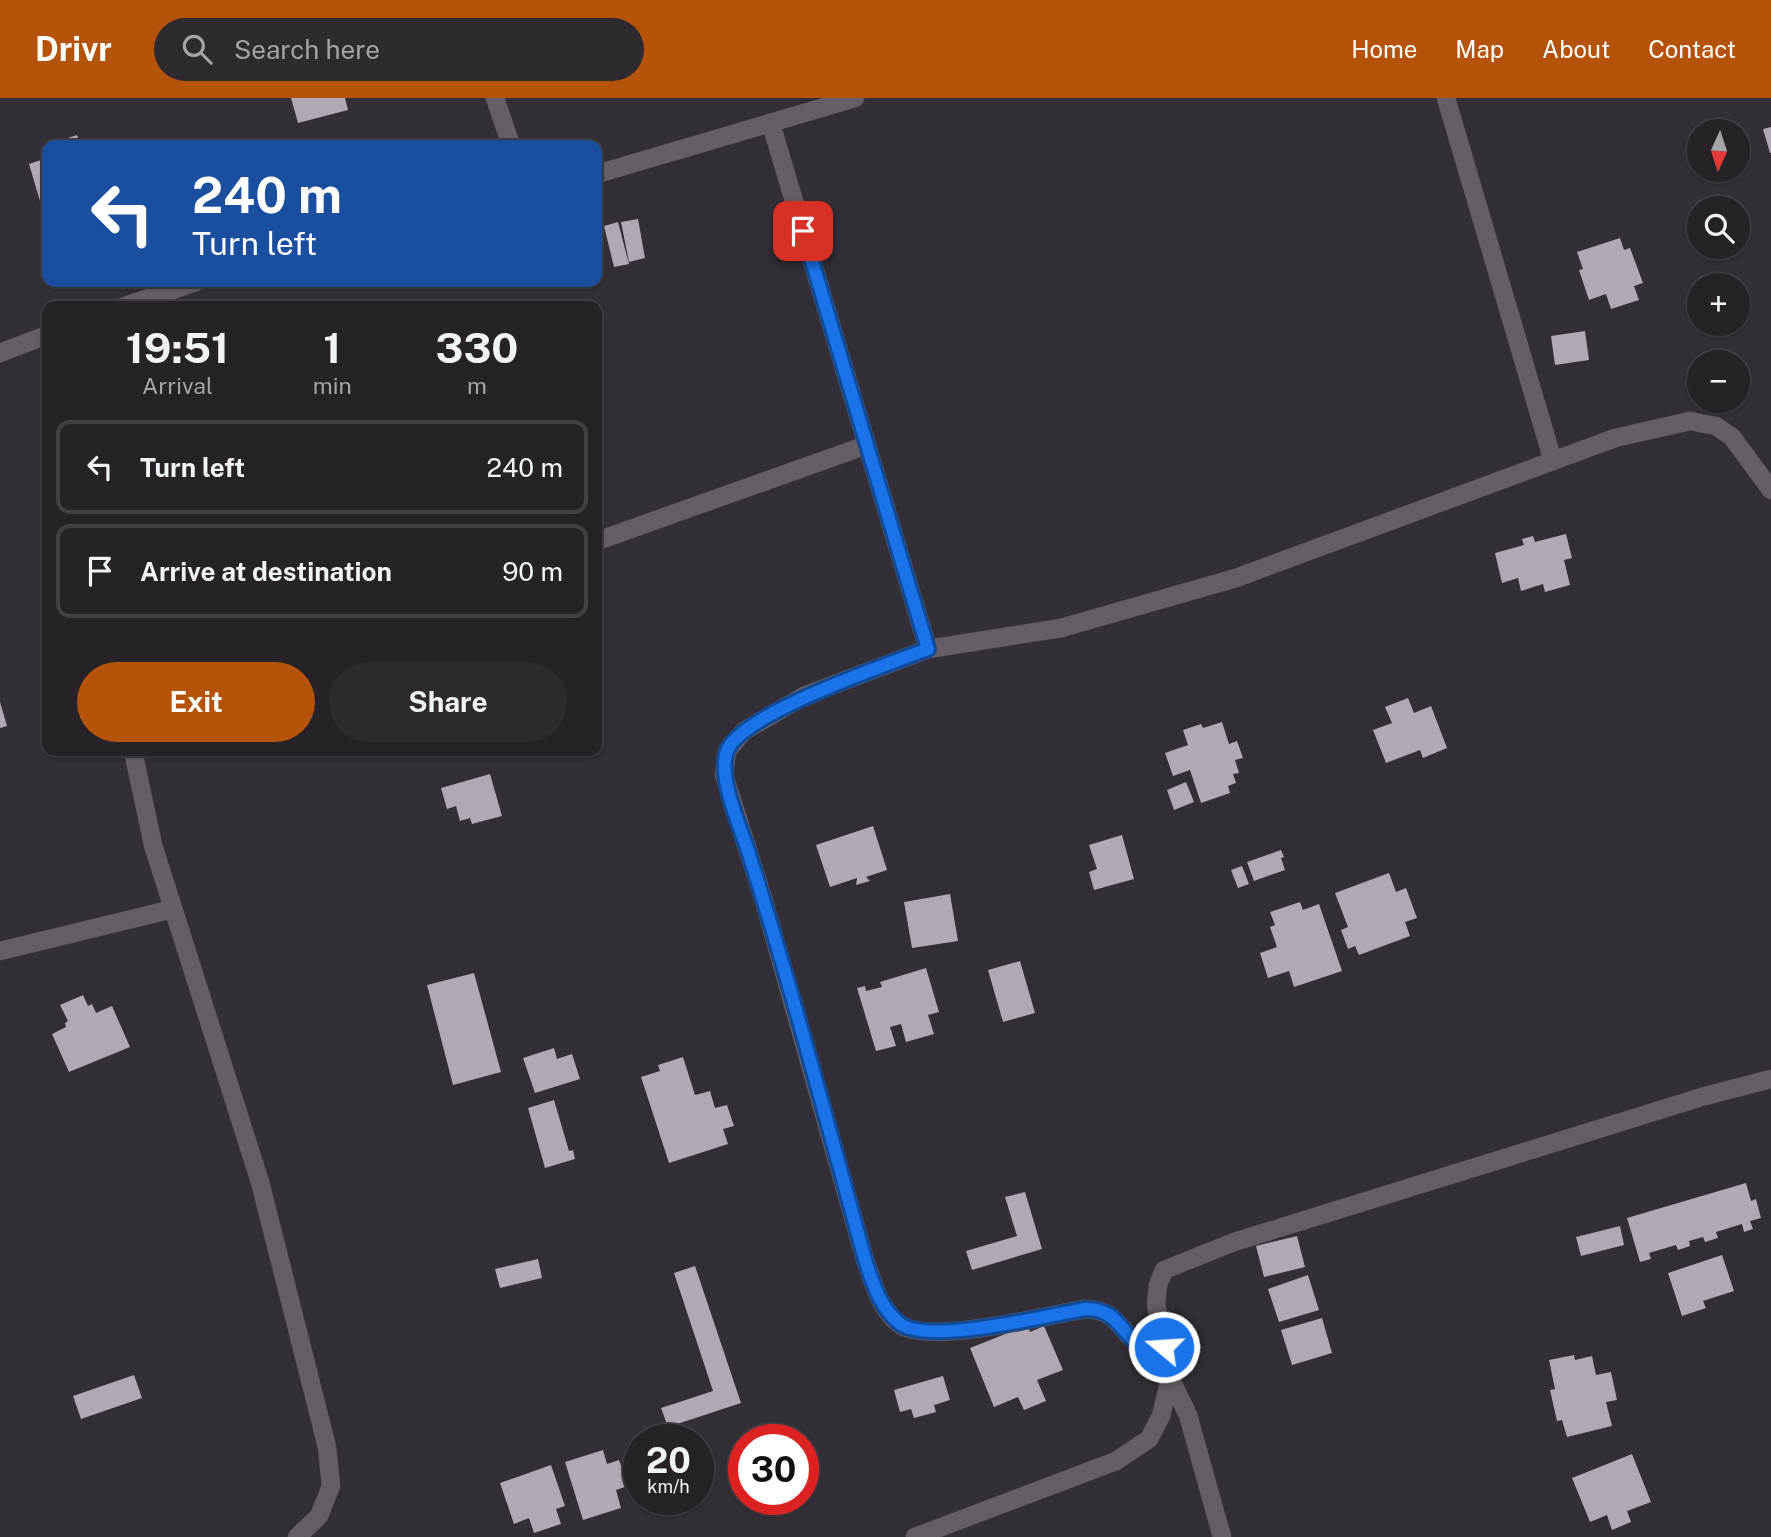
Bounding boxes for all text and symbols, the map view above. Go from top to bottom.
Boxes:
search box [154,18,644,81]
text: Drivr [35,30,112,68]
icon: search [178,30,216,68]
text: Search here [234,34,380,65]
text: Home [1351,35,1417,63]
text: Map [1455,35,1504,63]
text: About [1542,35,1610,63]
text: Contact [1648,35,1736,63]
north arrow [1687,119,1750,182]
map controls [1687,119,1750,413]
text: 240 m [192,166,342,224]
icon: left [77,168,168,259]
button: search [1687,196,1750,259]
pin [773,201,833,261]
icon: arrive [784,212,822,250]
text: Turn left [192,225,317,262]
button: + [1687,273,1750,336]
text: 19:51 [126,323,229,372]
text: 1 [323,323,341,372]
text: 330 [436,323,518,372]
button: − [1687,350,1750,413]
text: Arrival [142,372,213,399]
text: min [313,372,352,399]
text: m [467,372,487,399]
icon: left [81,448,119,486]
text: Turn left [140,452,245,483]
text: 240 m [486,452,563,483]
icon: arrive [81,552,119,590]
text: Arrive at destination [140,556,392,587]
text: 90 m [502,556,563,587]
button: Exit [77,662,315,742]
button: Share [329,662,567,742]
position arrow [1127,1310,1201,1384]
speed limit sign: 30 [728,1424,819,1515]
text: 20 [646,1440,691,1481]
text: km/h [647,1476,690,1497]

